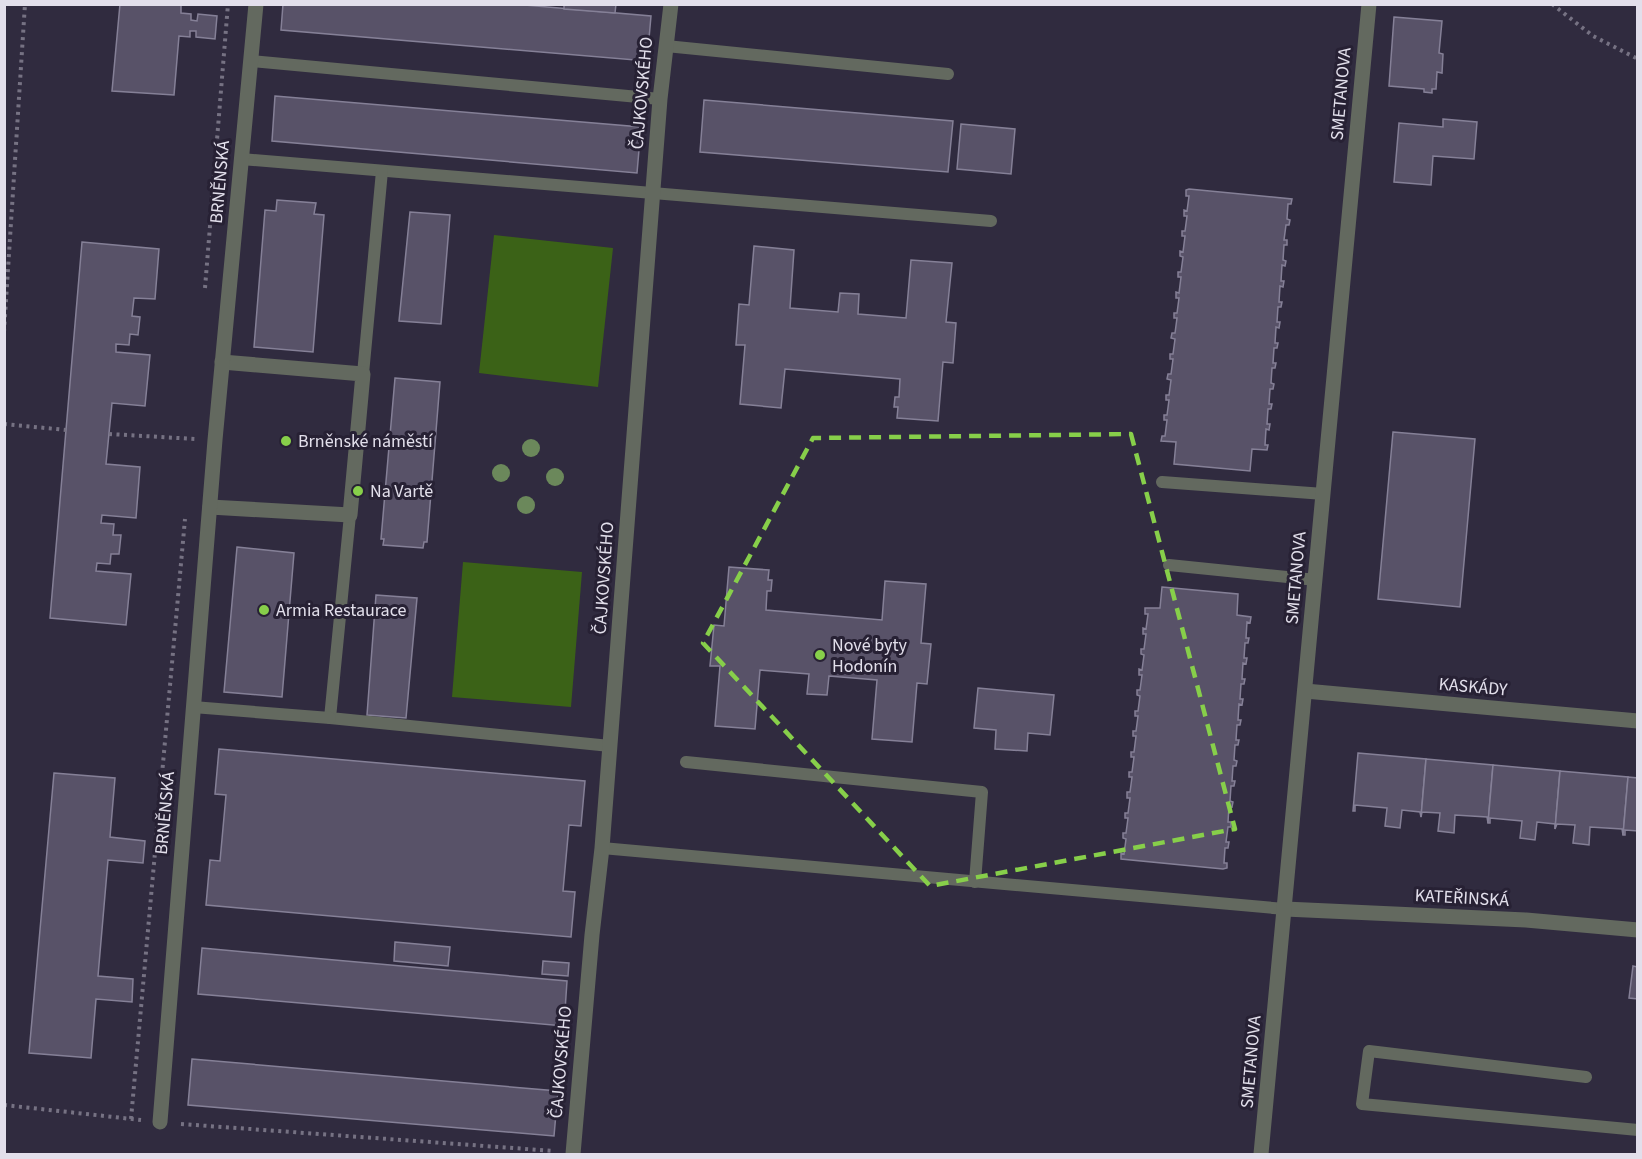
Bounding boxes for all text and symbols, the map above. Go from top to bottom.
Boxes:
street label: ČAJKOVSKÉHO [625,36,659,150]
street label: SMETANOVA [1324,46,1358,141]
street label: BRNĚNSKÁ [204,139,236,225]
place label: Brněnské náměstí [298,429,433,454]
marker: Brněnské náměstí [279,434,293,448]
place label: Na Vartě [370,479,433,504]
marker: Na Vartě [351,484,365,498]
street label: ČAJKOVSKÉHO [588,521,620,635]
street label: SMETANOVA [1279,530,1313,625]
place label: Armia Restaurace [276,598,406,623]
marker: Armia Restaurace [257,603,271,617]
place label: Nové byty Hodonín [832,633,908,679]
marker: Nové byty Hodonín [813,648,827,662]
street label: KASKÁDY [1438,672,1509,702]
street label: BRNĚNSKÁ [149,770,181,856]
street label: KATEŘINSKÁ [1414,883,1510,913]
street label: ČAJKOVSKÉHO [544,1005,578,1119]
street label: SMETANOVA [1234,1014,1268,1109]

